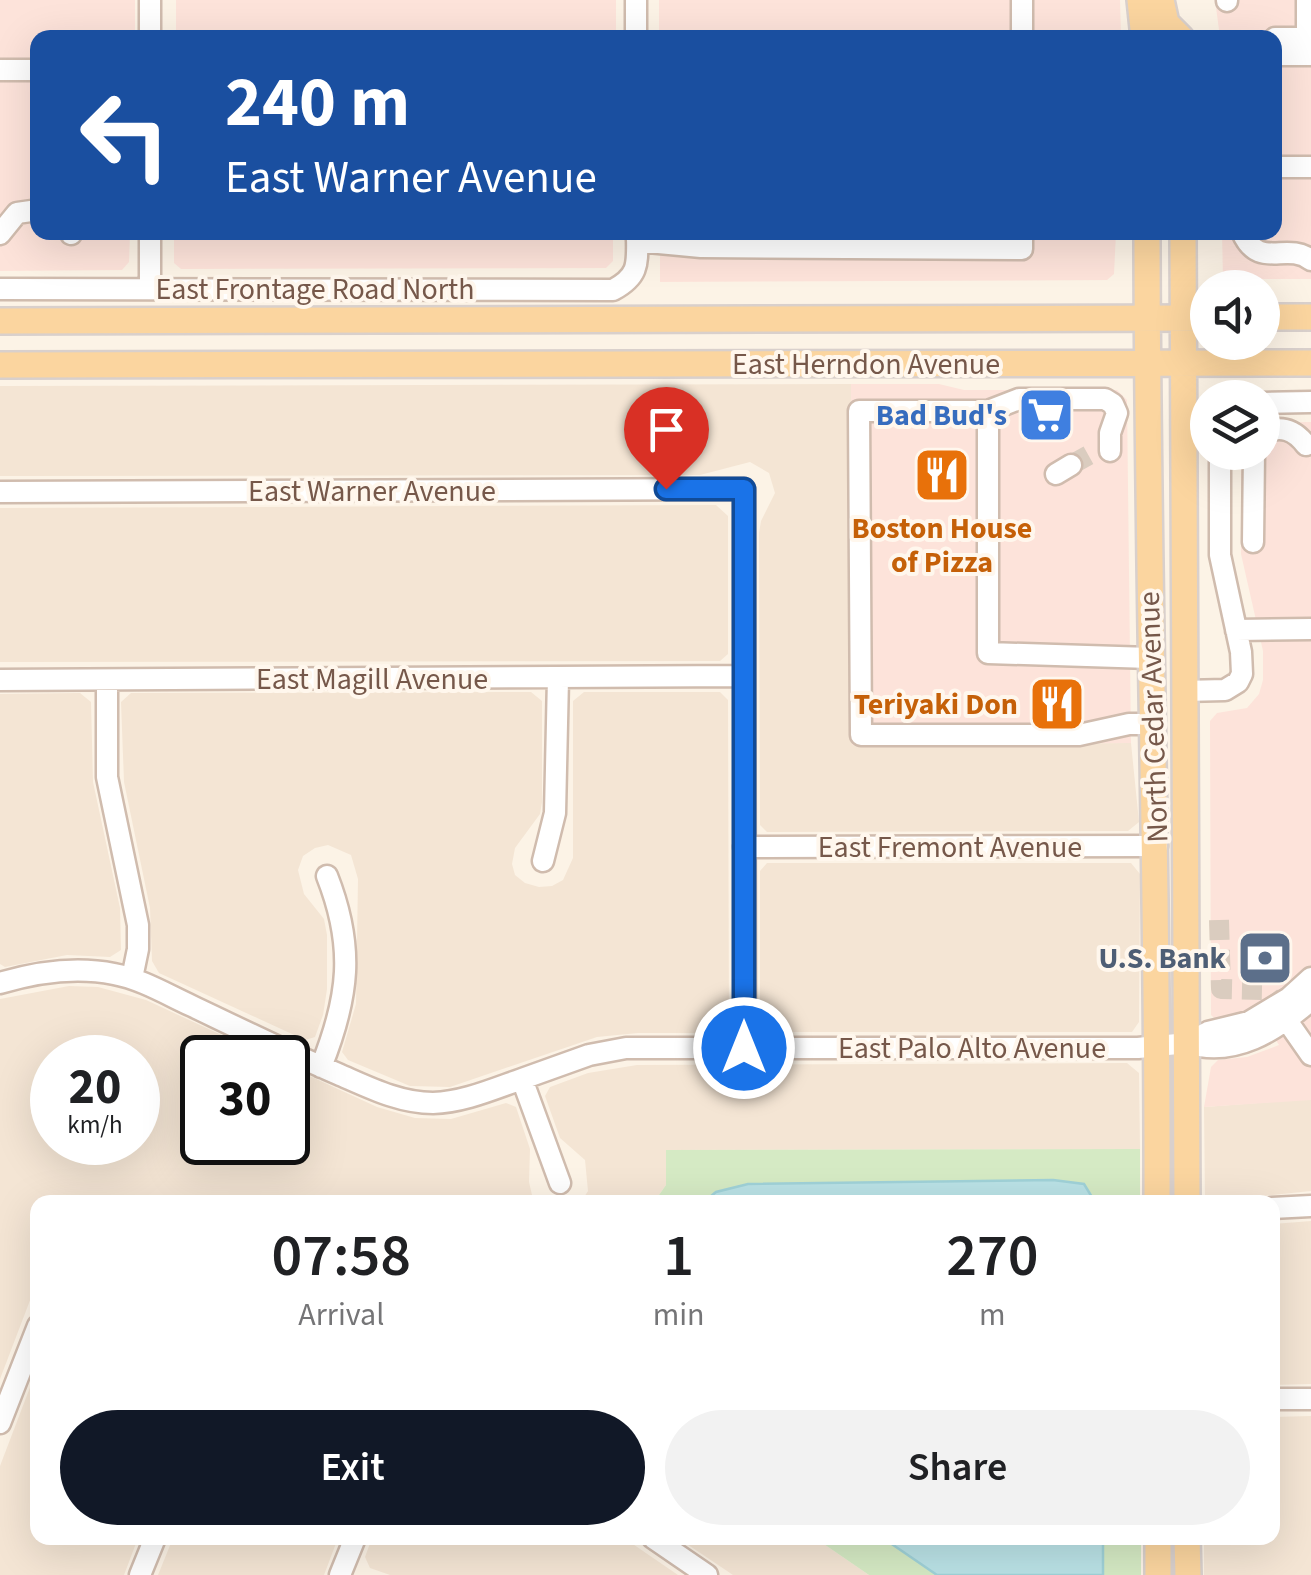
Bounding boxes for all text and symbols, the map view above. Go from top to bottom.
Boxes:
text: 240 m [225,53,410,153]
icon: left [60,70,190,200]
text: East Warner Avenue [225,146,597,210]
street label: East Frontage Road North [155,268,475,311]
map controls [1190,270,1280,470]
button: sound [1190,270,1280,360]
street label: East Herndon Avenue [732,343,1000,386]
button: layers [1190,380,1280,470]
supermarket icon: Bad Bud's [1016,385,1076,445]
pin [624,387,709,490]
place label: Bad Bud's [876,394,1007,437]
icon: arrive [639,402,694,457]
restaurant icon: Boston House of Pizza [912,445,972,505]
street label: East Warner Avenue [248,470,496,513]
place label: Boston House of Pizza [852,507,1032,584]
street label: North Cedar Avenue [1128,591,1179,843]
street label: East Magill Avenue [256,658,488,701]
restaurant icon: Teriyaki Don [1027,674,1087,734]
place label: Teriyaki Don [853,683,1018,726]
street label: East Fremont Avenue [818,826,1082,869]
bank icon: U.S. Bank [1235,928,1295,988]
place label: U.S. Bank [1099,937,1227,980]
position arrow [692,996,796,1100]
street label: East Palo Alto Avenue [838,1027,1106,1070]
speed limit sign: 30 [180,1035,310,1165]
text: 20 [69,1052,121,1123]
text: km/h [67,1107,123,1143]
text: 07:58 [272,1214,411,1299]
text: 1 [663,1214,694,1299]
text: 270 [946,1214,1038,1299]
text: Arrival [298,1292,384,1338]
text: min [653,1292,705,1338]
text: m [979,1292,1006,1338]
button: Exit [60,1410,645,1525]
button: Share [665,1410,1250,1525]

